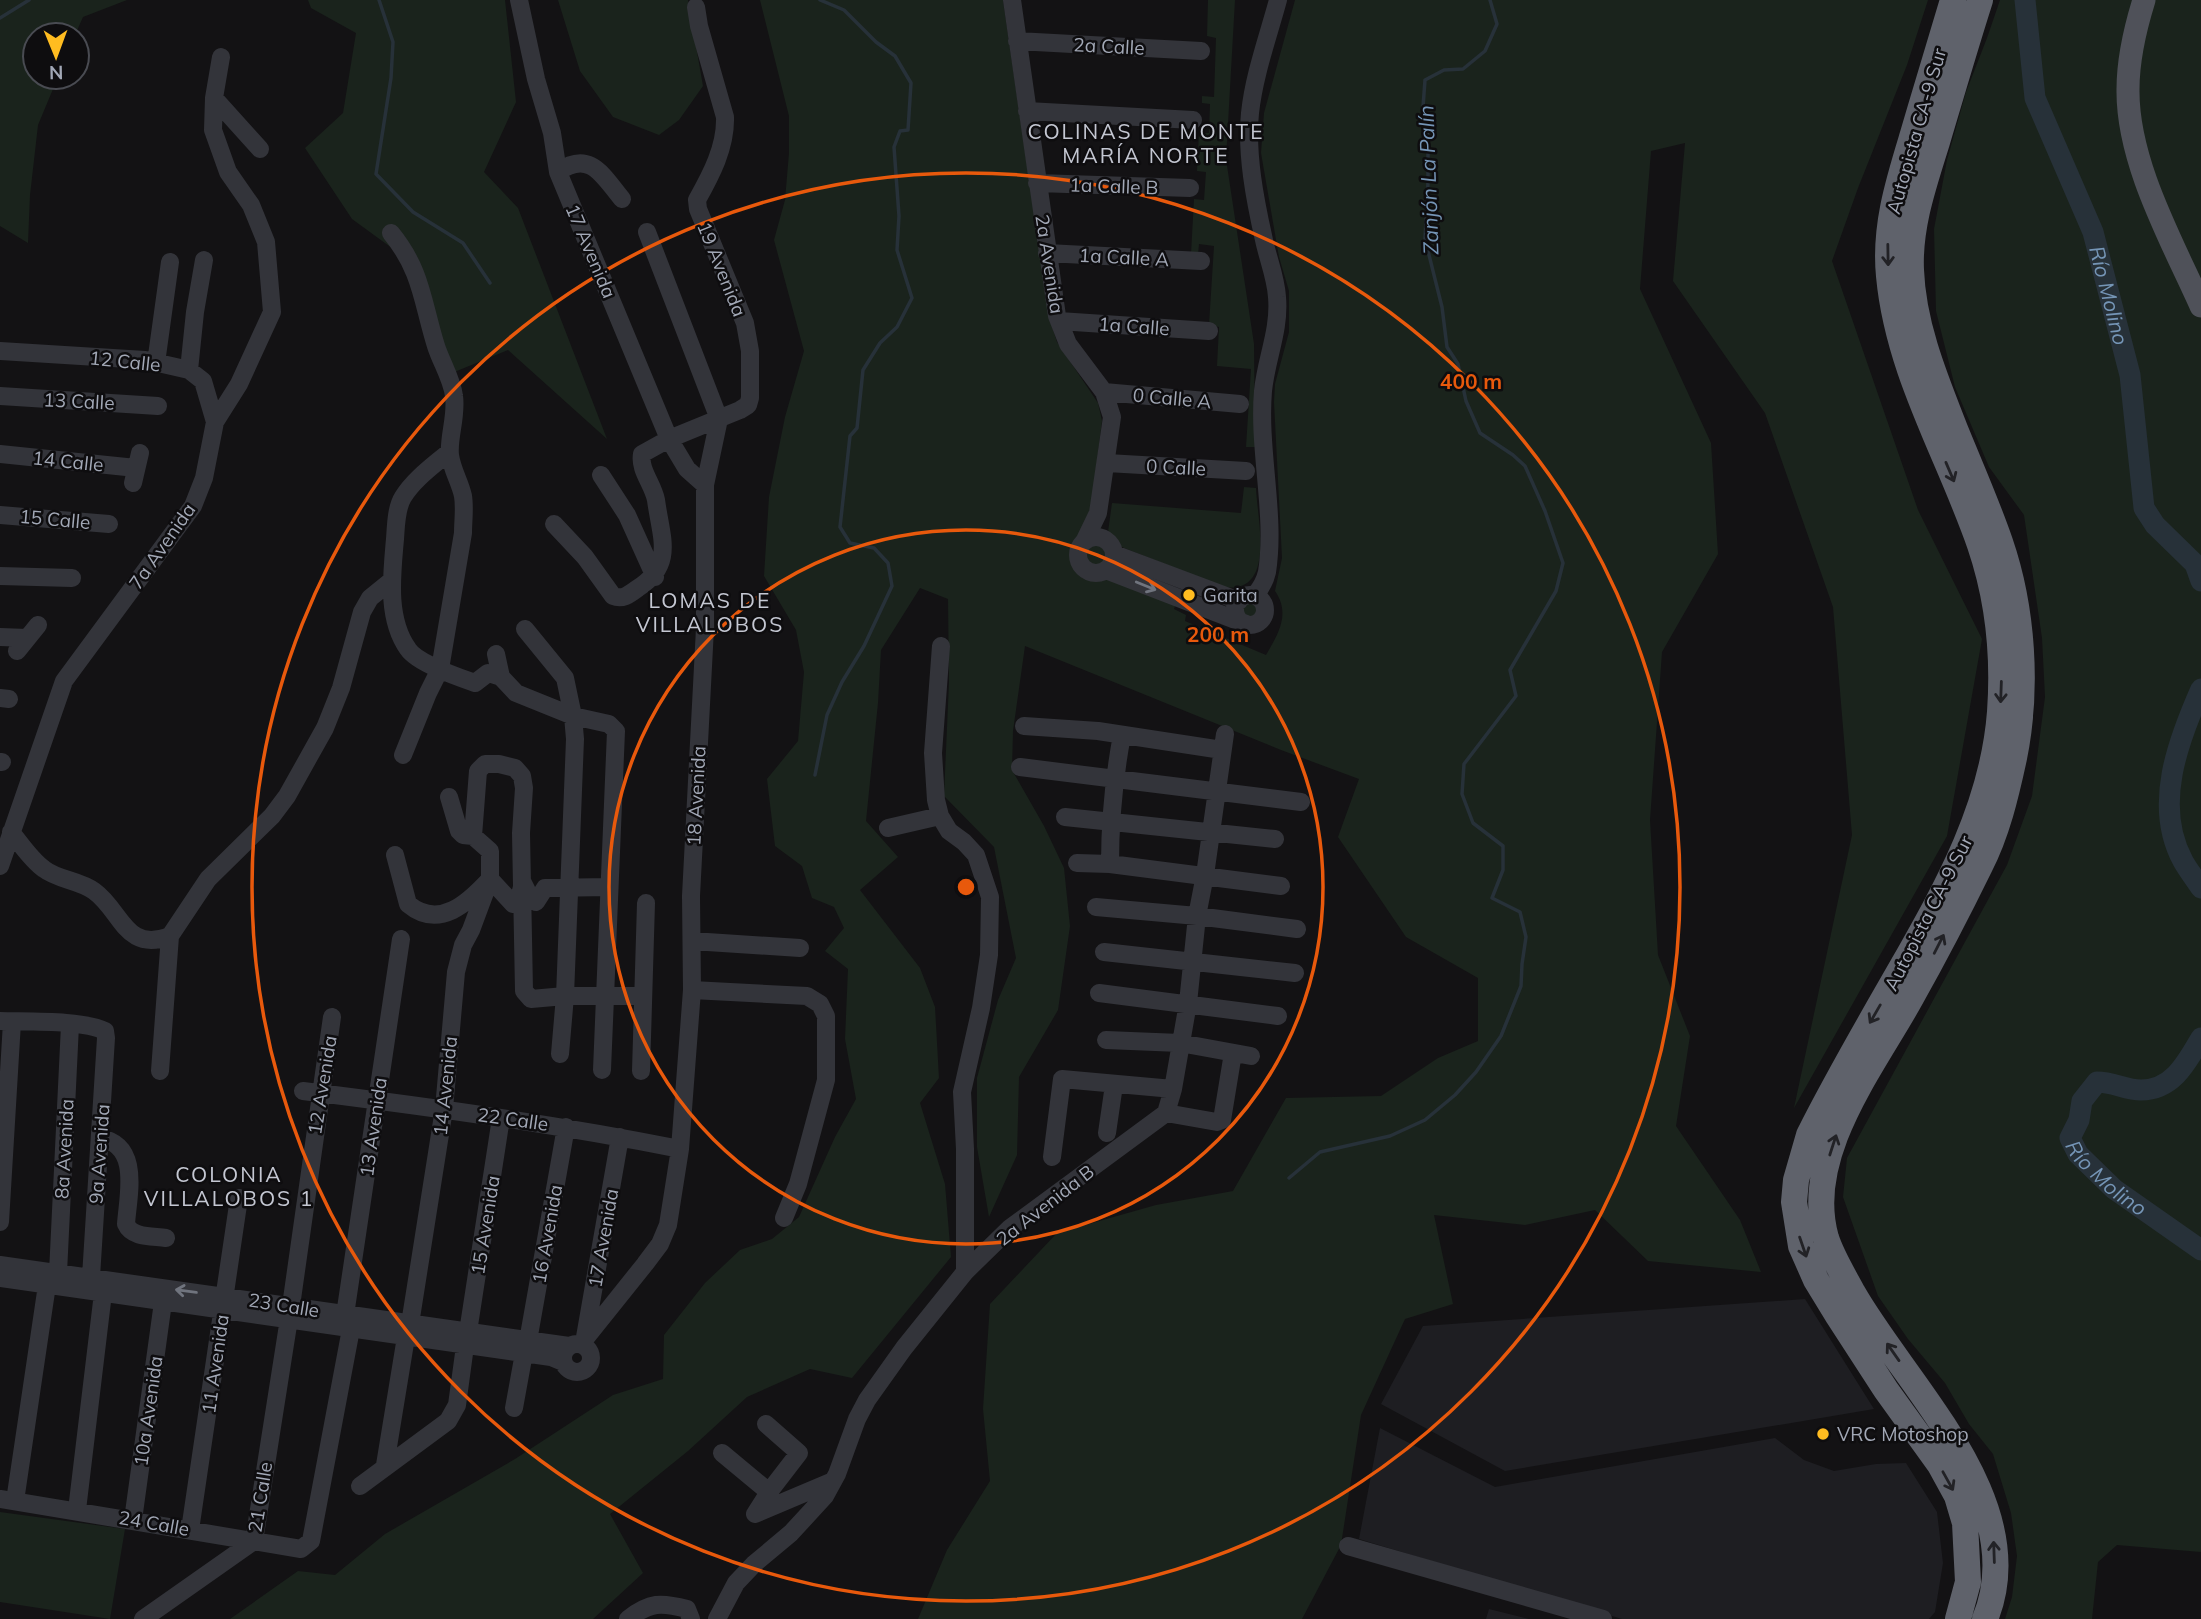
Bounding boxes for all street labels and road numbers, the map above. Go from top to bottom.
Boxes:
street label: 2a Calle [1073,32,1145,60]
street label: Autopista CA-9 Sur [1881,45,1951,217]
street label: 1a Calle B [1069,172,1159,200]
street label: 17 Avenida [560,200,622,302]
street label: 2a Avenida [1030,213,1070,315]
street label: 19 Avenida [692,218,752,320]
street label: 1a Calle A [1078,243,1170,271]
street label: 1a Calle [1098,312,1170,340]
street label: 12 Calle [88,345,162,377]
street label: 0 Calle A [1132,383,1212,413]
street label: 13 Calle [43,387,115,415]
street label: 14 Calle [31,445,105,477]
street label: 0 Calle [1145,453,1207,481]
street label: 7a Avenida [124,498,200,594]
street label: 15 Calle [18,504,92,534]
street label: 18 Avenida [681,745,711,847]
street label: Autopista CA-9 Sur [1878,831,1978,995]
street label: 12 Avenida [302,1034,342,1136]
street label: 14 Avenida [428,1035,462,1137]
street label: 13 Avenida [354,1076,392,1178]
street label: 8a Avenida [49,1098,79,1200]
street label: 22 Calle [476,1102,550,1136]
street label: 9a Avenida [84,1103,114,1205]
street label: 2a Avenida B [991,1159,1099,1251]
street label: 15 Avenida [465,1174,505,1276]
street label: 16 Avenida [527,1183,567,1285]
street label: 17 Avenida [583,1187,623,1289]
street label: 23 Calle [247,1288,321,1322]
street label: 11 Avenida [196,1313,234,1415]
street label: 10a Avenida [128,1354,168,1468]
street label: 21 Calle [243,1460,277,1534]
street label: 24 Calle [117,1505,191,1541]

